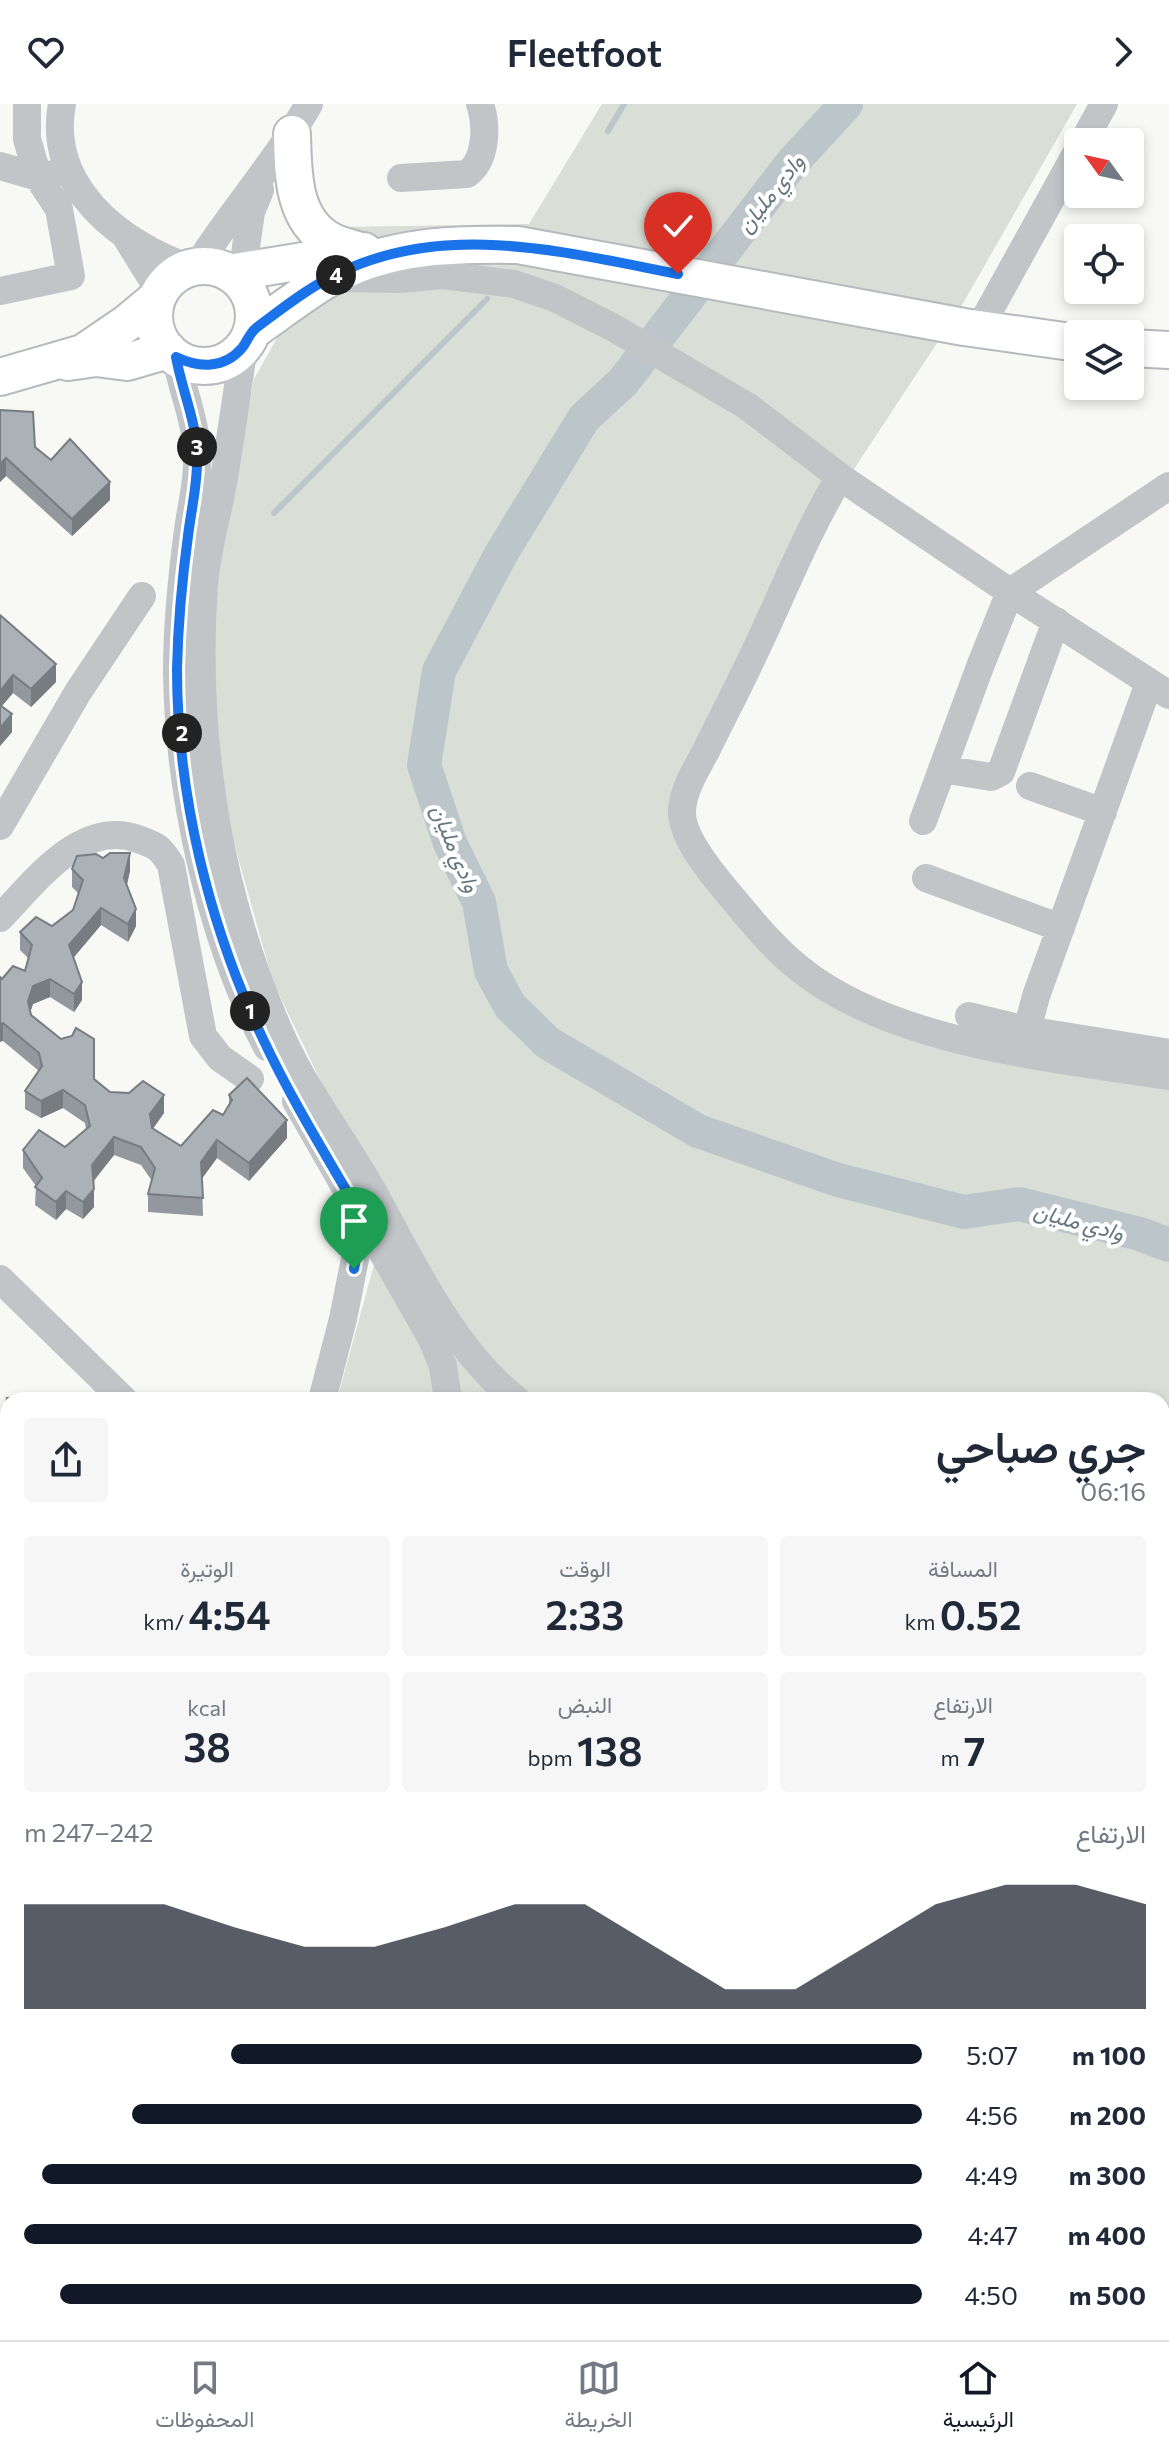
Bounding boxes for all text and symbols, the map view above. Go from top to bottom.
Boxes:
icon: heart [24,30,68,74]
text: Fleetfoot [507,30,662,74]
icon: forward [1101,30,1145,74]
north arrow [1064,128,1144,208]
map controls [1064,128,1144,400]
water label: وادي مليان [731,148,813,241]
pin [644,192,712,274]
icon: check [656,204,700,248]
button: locate [1064,224,1144,304]
pin: 4 [316,255,356,295]
text: 4 [329,261,343,288]
button: layers [1064,320,1144,400]
pin: 3 [177,427,217,467]
text: 3 [191,433,203,460]
pin: 2 [162,713,202,753]
text: 2 [176,719,188,746]
water label: وادي مليان [421,800,487,898]
pin: 1 [230,991,270,1031]
text: 1 [245,997,255,1024]
pin [320,1187,388,1269]
water label: وادي مليان [1030,1196,1127,1251]
icon: arrive [332,1199,376,1243]
button: share [24,1418,108,1502]
text: جري صباحي [936,1418,1146,1472]
text: 06:16 [1080,1475,1146,1506]
text: الوتيرة [180,1555,234,1582]
text: الوقت [559,1555,611,1582]
text: المسافة [928,1555,998,1582]
text: 4:54 [189,1589,271,1638]
text: 2:33 [546,1589,624,1638]
text: 0.52 [940,1589,1022,1638]
text: /km [143,1608,189,1635]
text: km [904,1608,940,1635]
text: النبض [558,1691,612,1718]
text: الارتفاع [933,1691,993,1718]
text: kcal [187,1694,227,1721]
text: 38 [183,1721,231,1770]
text: 138 [577,1725,642,1774]
text: 7 [964,1725,986,1774]
text: bpm [528,1744,577,1771]
text: m [940,1744,964,1771]
text: 242–247 m [24,1816,153,1847]
text: الارتفاع [1075,1817,1146,1848]
text: 5:07 [966,2039,1018,2070]
text: 100 m [1072,2039,1146,2070]
text: 4:56 [966,2099,1018,2130]
text: 200 m [1069,2099,1146,2130]
text: 4:49 [965,2159,1018,2190]
text: 300 m [1069,2159,1146,2190]
text: 4:47 [967,2219,1018,2250]
text: 400 m [1068,2219,1146,2250]
text: 4:50 [964,2279,1018,2310]
text: 500 m [1069,2279,1146,2310]
tab: المحفوظات [155,2356,254,2439]
tab: الخريطة [564,2356,633,2439]
tab: الرئيسية [943,2356,1014,2439]

